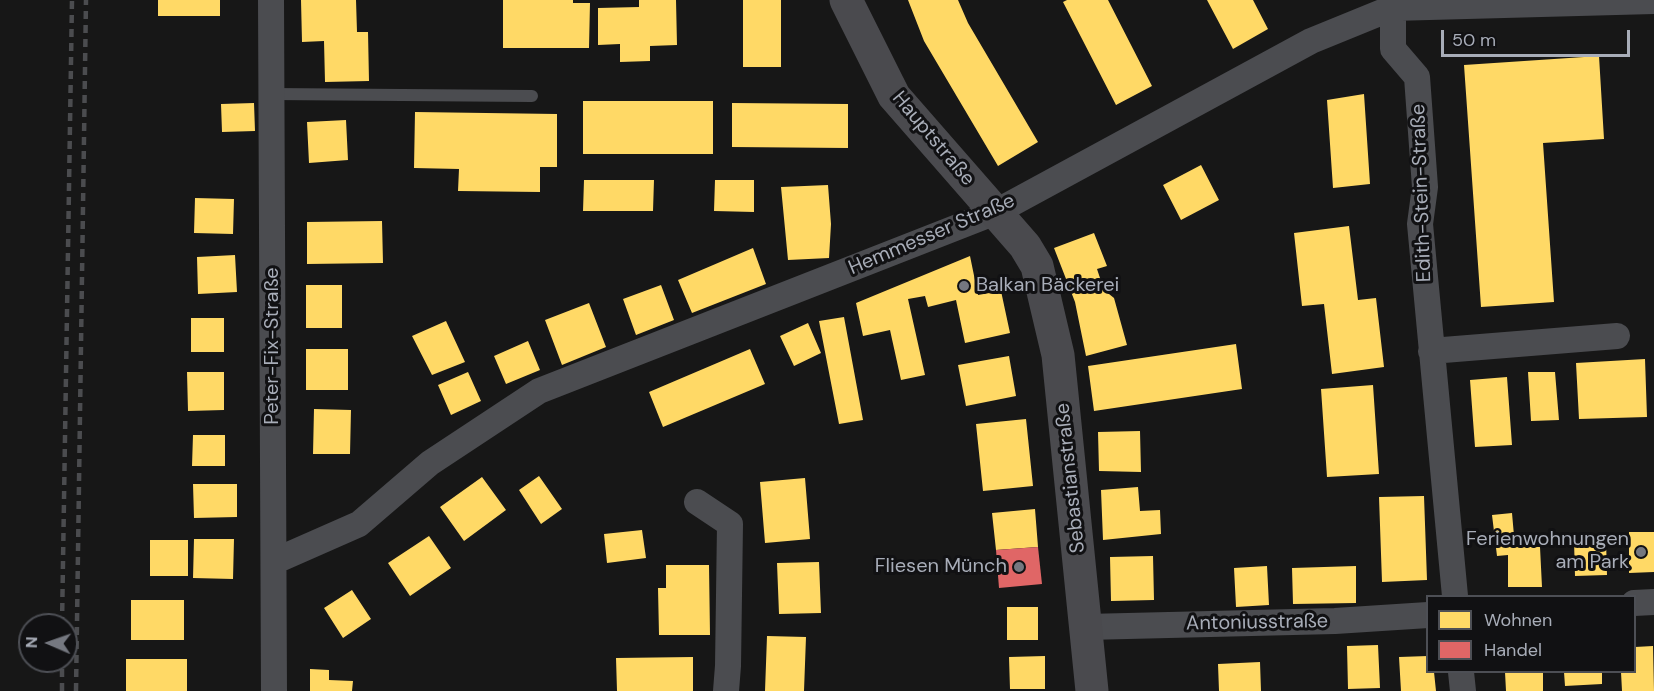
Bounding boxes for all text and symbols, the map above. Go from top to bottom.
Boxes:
scale bar [1444,18,1633,56]
text: 50 m [1452,28,1496,52]
street label: Hauptstraße [887,87,979,191]
street label: Edith-Stein-Straße [1407,103,1437,283]
street label: Hemmesser Straße [845,189,1019,281]
street label: Peter-Fix-Straße [261,267,285,425]
place label: Balkan Bäckerei [976,274,1119,298]
marker: Balkan Bäckerei [957,279,971,293]
street label: Sebastianstraße [1051,402,1091,554]
place label: Ferienwohnungen am Park [1466,528,1629,575]
marker: Ferienwohnungen am Park [1634,545,1648,559]
place label: Fliesen Münch [875,555,1007,579]
marker: Fliesen Münch [1012,560,1026,574]
legend [1426,595,1636,673]
text: Wohnen [1484,608,1552,632]
street label: Antoniusstraße [1186,610,1328,636]
north arrow [18,613,78,673]
text: N [21,636,42,649]
text: Handel [1484,638,1542,662]

